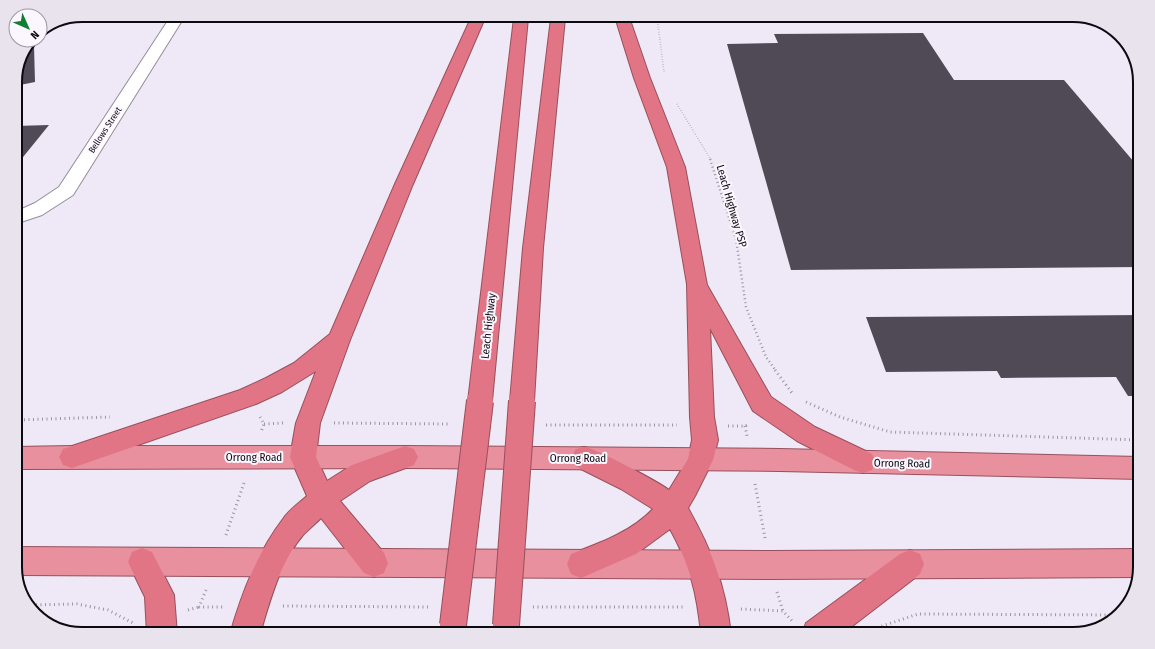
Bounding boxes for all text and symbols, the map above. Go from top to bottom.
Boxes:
north arrow [8,8,48,48]
text: N [28,28,42,42]
street label: Bellows Street [86,105,124,155]
street label: Leach Highway PSP [714,163,750,249]
street label: Leach Highway [479,292,498,360]
street label: Orrong Road [226,451,282,464]
street label: Orrong Road [550,452,606,465]
street label: Orrong Road [874,457,930,470]

